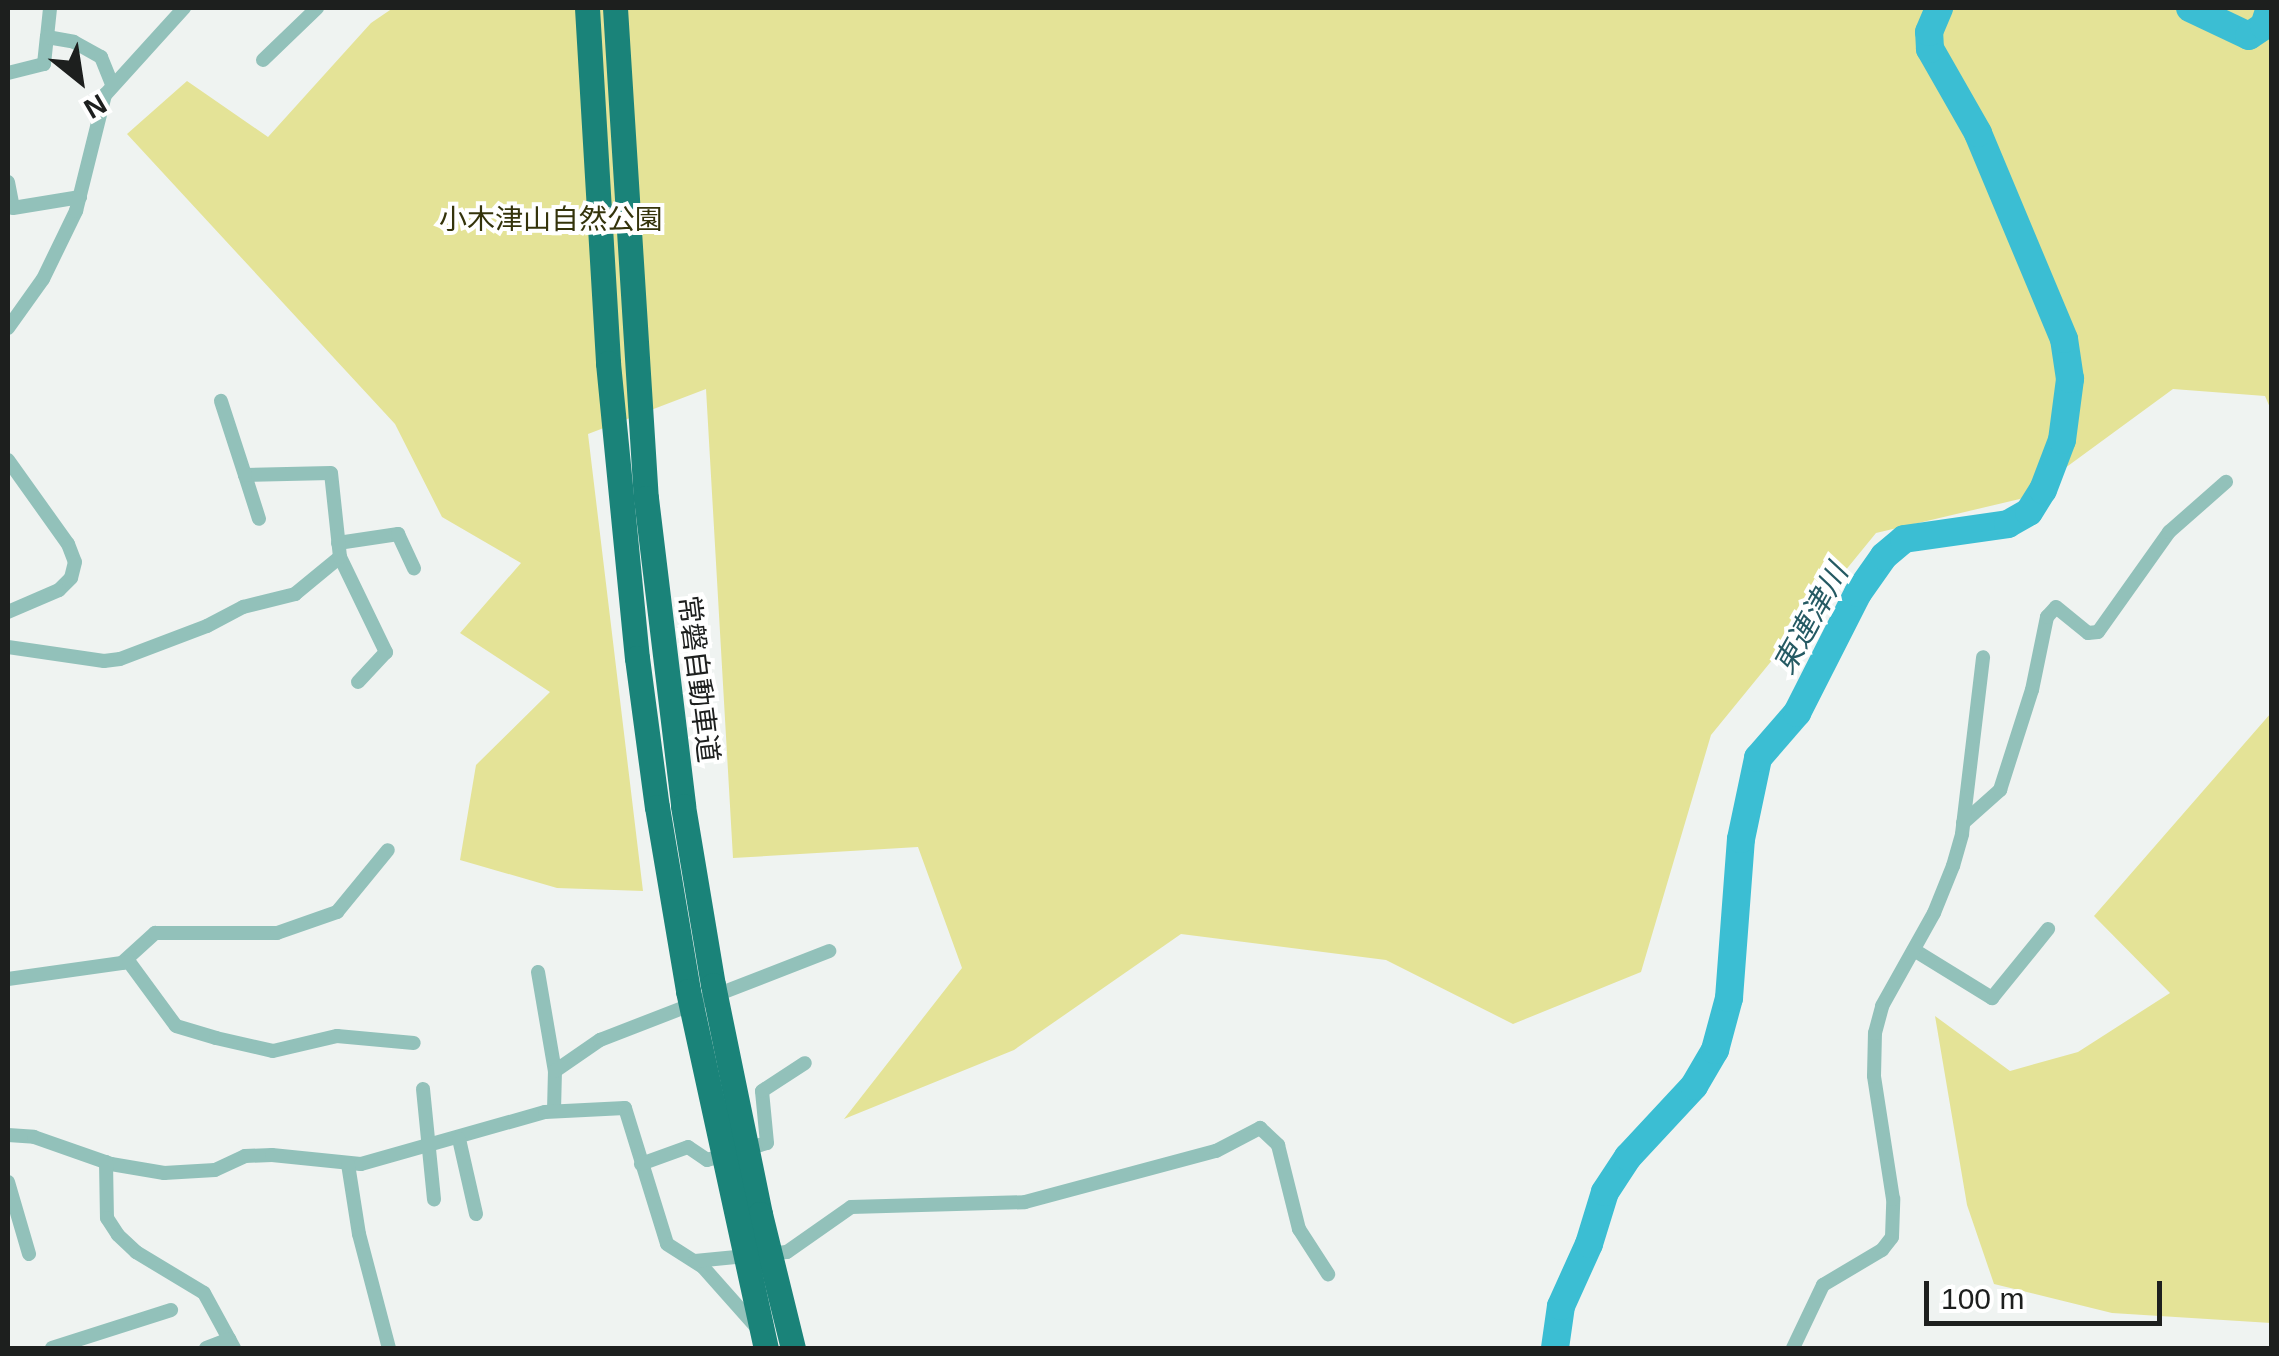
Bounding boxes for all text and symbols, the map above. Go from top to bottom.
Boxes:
north arrow [30,30,130,130]
text: N [79,88,112,125]
park label: 小木津山自然公園 [439,203,663,237]
water label: 東連津川 [1766,558,1856,680]
street label: 常磐自動車道 [671,594,725,764]
scale bar [1929,1261,2166,1323]
text: 100 m [1941,1282,2024,1315]

